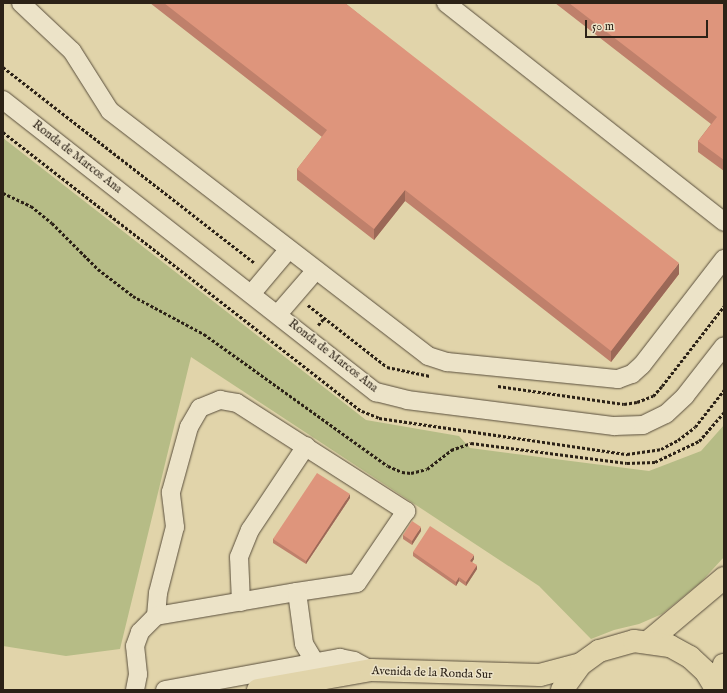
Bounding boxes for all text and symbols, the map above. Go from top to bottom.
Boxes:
scale bar [587,12,710,38]
text: 50 m [592,19,614,34]
street label: Ronda de Marcos Ana [29,118,125,196]
street label: Ronda de Marcos Ana [285,317,381,395]
street label: Avenida de la Ronda Sur [371,664,493,682]

